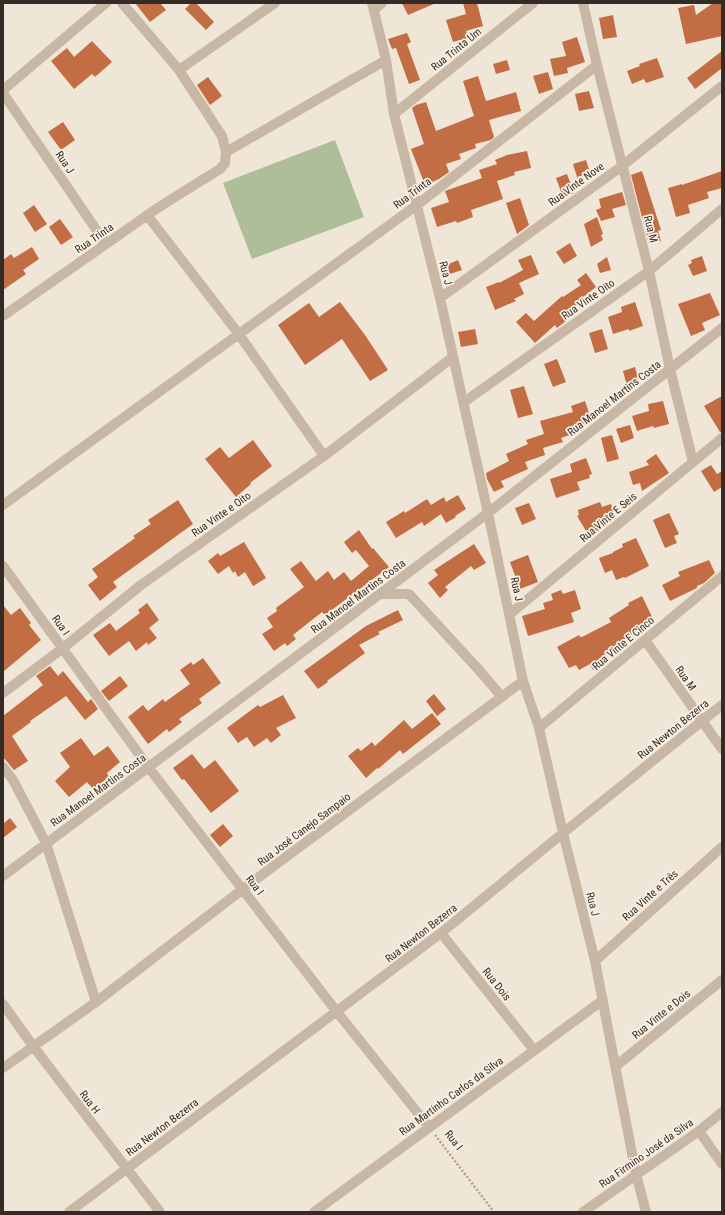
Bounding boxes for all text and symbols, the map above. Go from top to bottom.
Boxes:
street label: Rua Trinta Um [429,25,484,74]
street label: Rua J [52,149,77,176]
street label: Rua Vinte Nove [546,160,607,209]
street label: Rua Trinta [391,175,434,212]
street label: Rua M [641,214,660,244]
street label: Rua Trinta [73,221,116,256]
street label: Rua J [436,260,455,286]
street label: Rua Vinte Oito [559,276,618,322]
street label: Rua Manoel Martins Costa [565,358,664,439]
street label: Rua Vinte e Oito [189,489,254,540]
street label: Rua Vinte E Seis [577,490,639,545]
street label: Rua Manoel Martins Costa [309,557,408,636]
street label: Rua J [508,576,525,602]
street label: Rua I [49,613,72,638]
street label: Rua Vinte E Cinco [590,613,657,673]
street label: Rua M [672,663,699,693]
street label: Rua Newton Bezerra [635,697,711,762]
street label: Rua Manoel Martins Costa [48,751,149,829]
street label: Rua José Canejo Sampaio [255,790,354,869]
street label: Rua Vinte e Três [620,867,681,924]
street label: Rua I [243,873,266,898]
street label: Rua J [583,891,602,917]
street label: Rua Newton Bezerra [383,901,460,965]
street label: Rua Dois [480,965,514,1003]
street label: Rua Vinte e Dois [630,987,693,1042]
street label: Rua Martinho Carlos da Silva [397,1054,506,1138]
street label: Rua H [77,1088,103,1117]
street label: Rua Newton Bezerra [123,1096,201,1159]
street label: Rua Firmino José da Silva [597,1116,696,1191]
street label: Rua I [442,1128,465,1153]

